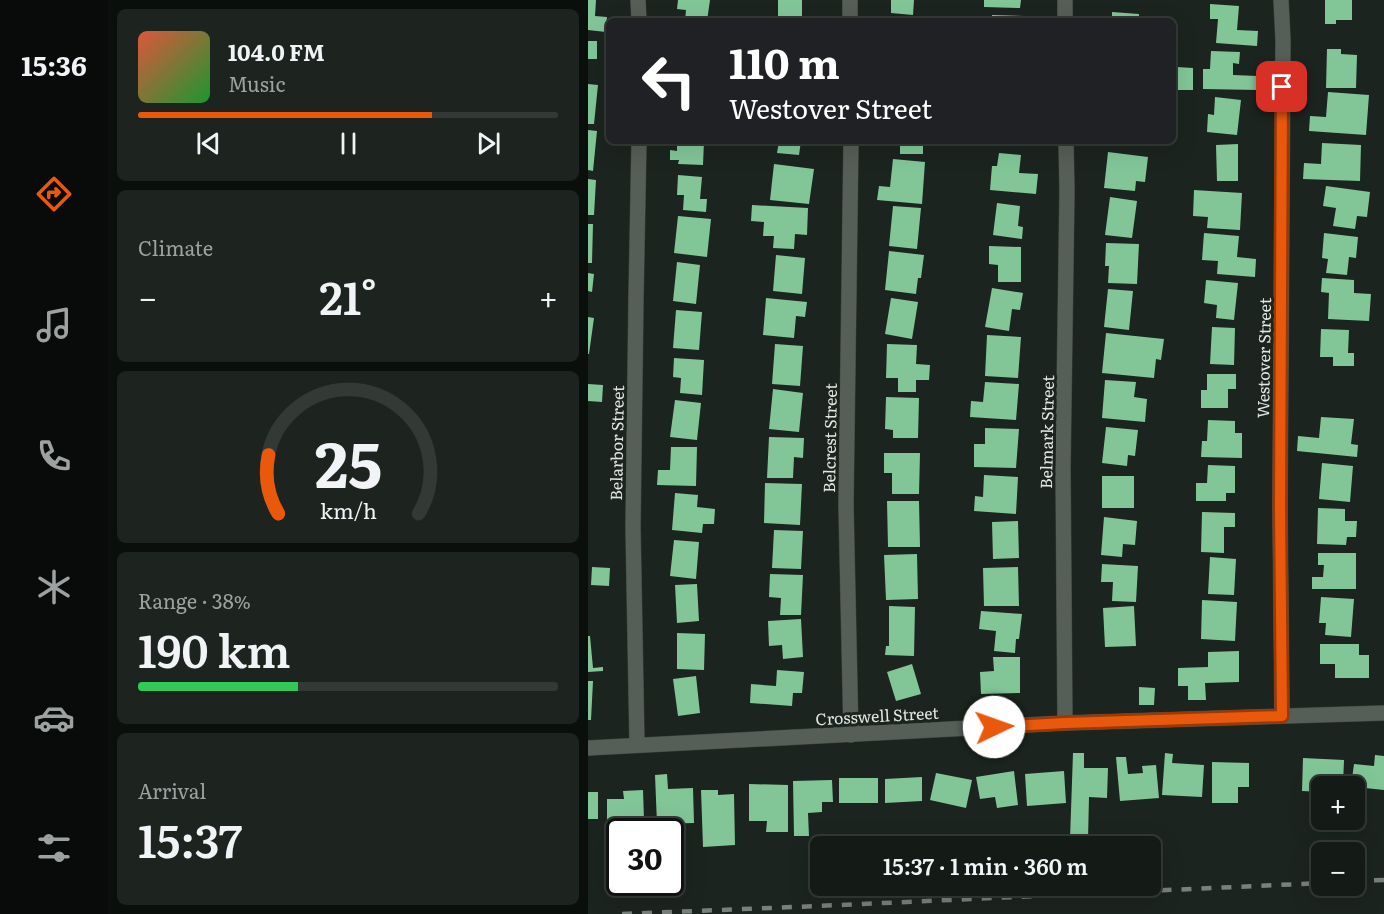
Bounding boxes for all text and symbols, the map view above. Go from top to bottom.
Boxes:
text: 110 m [729,30,840,92]
text: 104.0 FM [228,35,325,68]
icon: left [630,42,708,120]
text: 15:36 [21,44,87,84]
pin [1256,61,1307,112]
text: Music [228,68,285,98]
icon: arrive [1265,70,1298,103]
text: Westover Street [729,87,932,127]
icon: previous [192,127,225,160]
icon: pause [332,127,365,160]
icon: next [472,127,505,160]
icon: directions [33,173,75,215]
text: Climate [138,232,213,262]
text: 21° [319,262,377,329]
text: − [138,271,157,320]
text: + [539,271,558,320]
street label: Westover Street [1250,297,1276,418]
icon: music [33,304,75,346]
street label: Belmark Street [1033,374,1059,489]
street label: Belcrest Street [816,382,842,493]
street label: Belarbor Street [603,385,629,501]
text: 25 [314,415,382,507]
icon: phone [33,435,75,477]
text: km/h [319,494,377,526]
icon: climate [33,566,75,608]
text: Range · 38% [138,585,251,615]
text: 190 km [138,615,291,682]
position arrow [962,695,1026,759]
icon: car [33,697,75,739]
street label: Crosswell Street [815,700,940,730]
text: Arrival [138,775,206,805]
map controls [1311,776,1365,896]
button: + [1311,776,1365,830]
text: 15:37 [138,805,242,872]
speed limit sign: 30 [606,818,684,896]
icon: filters [33,827,75,869]
button: − [1311,842,1365,896]
text: 15:37 · 1 min · 360 m [883,849,1088,882]

